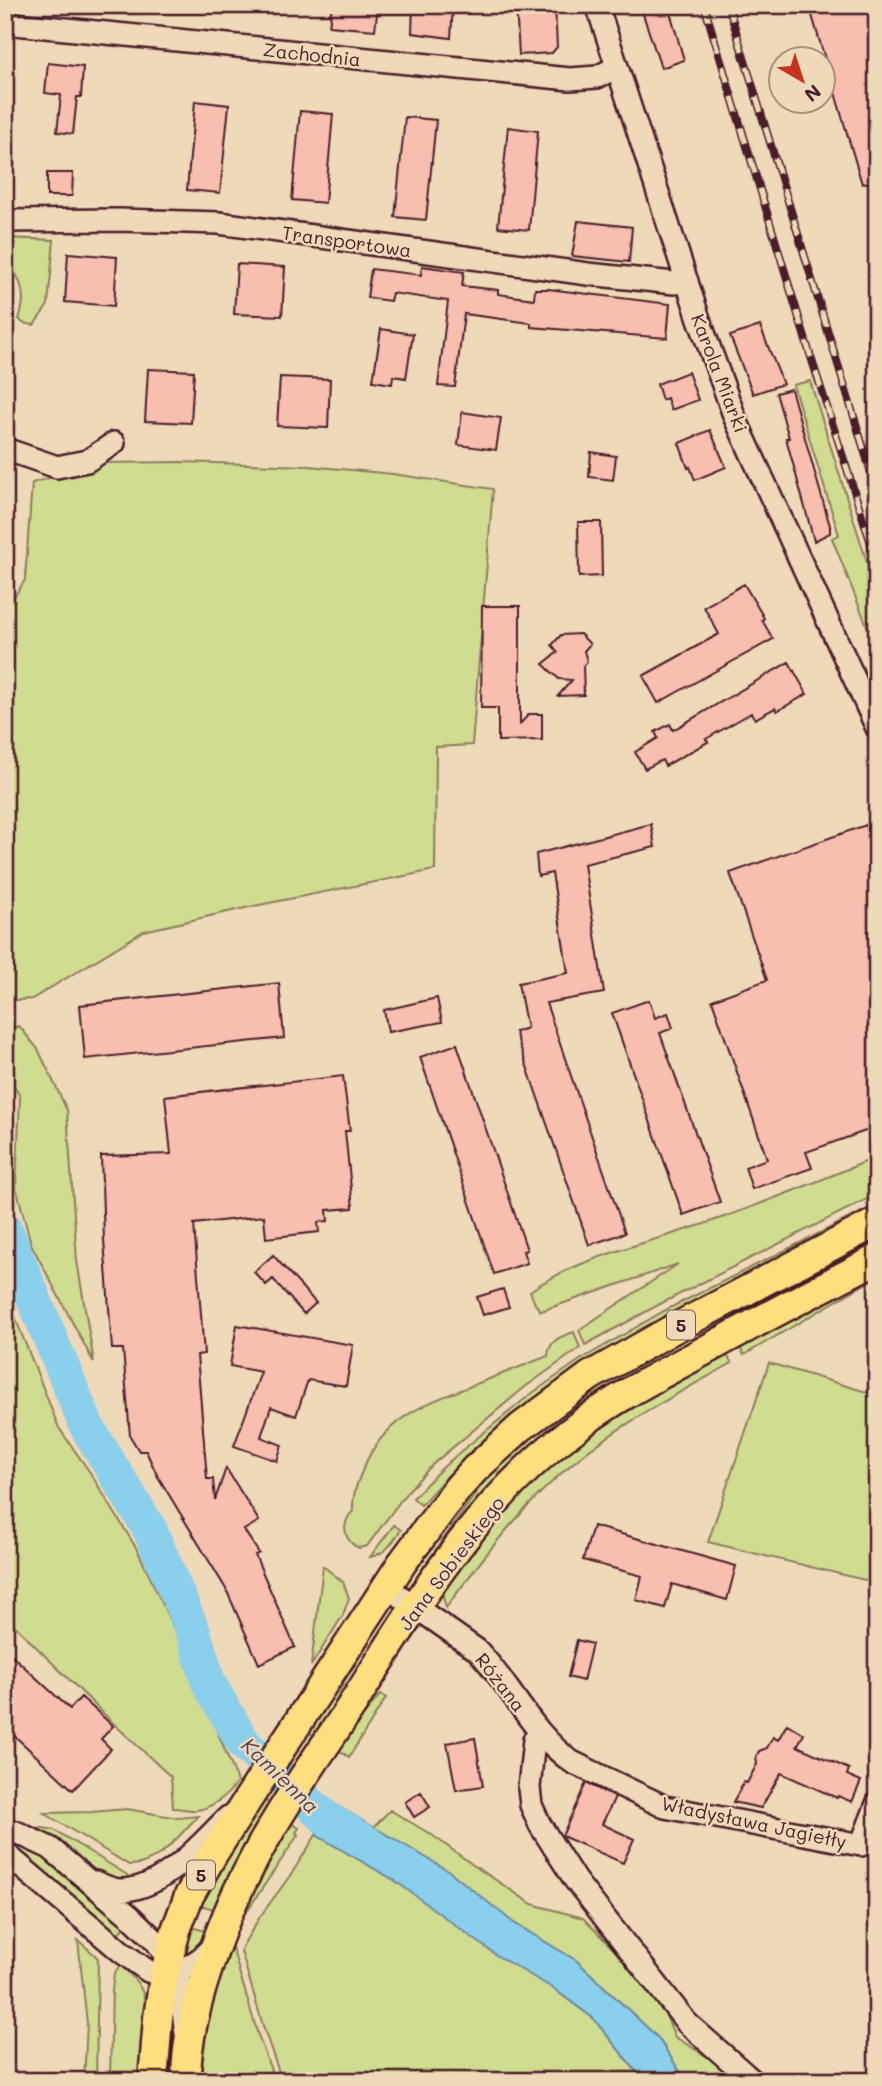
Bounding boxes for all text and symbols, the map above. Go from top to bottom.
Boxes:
street label: Zachodnia [262,36,362,72]
north arrow [766,46,836,116]
text: N [800,79,826,108]
street label: Transportowa [281,220,413,262]
street label: Karola Miarki [686,310,754,436]
road number: 5 [667,1310,695,1340]
street label: Jana Sobieskiego [392,1491,510,1635]
street label: Różana [470,1647,532,1717]
water label: Kamienna [236,1731,326,1819]
street label: Władysława Jagiełły [659,1790,849,1854]
road number: 5 [187,1860,215,1889]

